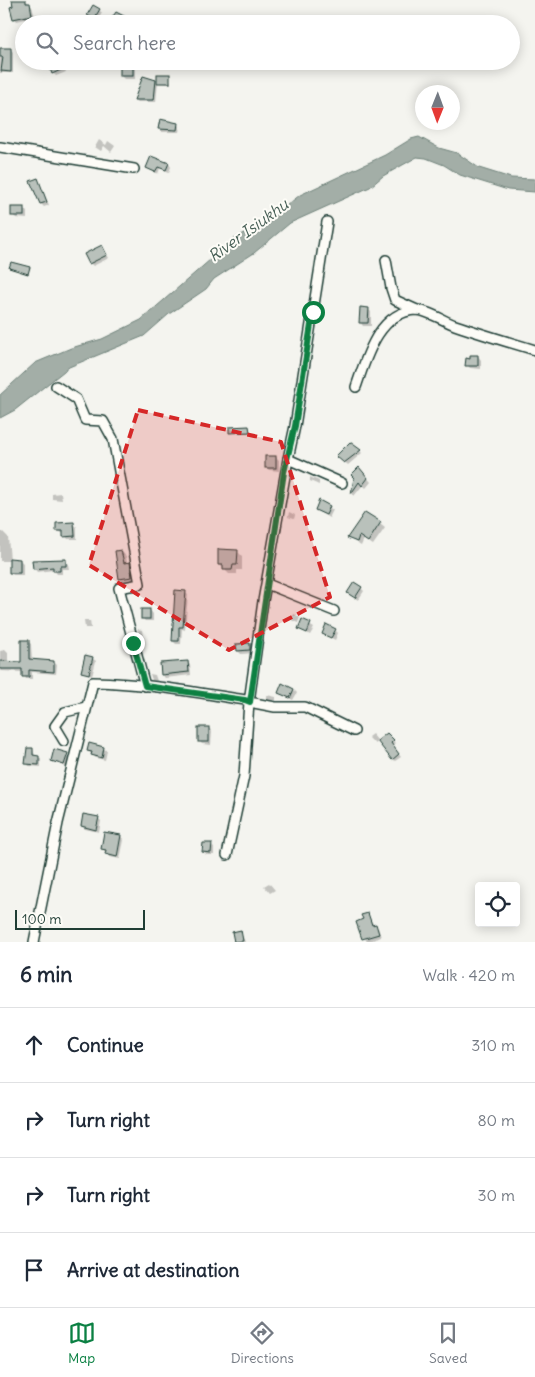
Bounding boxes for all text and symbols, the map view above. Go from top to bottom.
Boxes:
search box [15,15,520,70]
icon: search [33,29,61,57]
text: Search here [73,31,176,55]
north arrow [415,85,460,130]
water label: River Isiukhu [204,193,293,266]
route start [302,301,325,324]
route end [122,632,145,655]
map controls [475,882,520,927]
button: locate [475,882,520,927]
scale bar [15,907,145,930]
text: 100 m [22,910,62,928]
text: 6 min [20,961,72,988]
text: Walk · 420 m [423,965,515,985]
icon: ahead [20,1031,48,1059]
text: Continue [67,1033,144,1057]
text: 310 m [471,1035,515,1055]
icon: right [20,1106,48,1134]
text: Turn right [67,1108,150,1132]
text: 80 m [477,1110,515,1130]
icon: right [20,1181,48,1209]
text: Turn right [67,1183,150,1207]
text: 30 m [478,1185,515,1205]
icon: arrive [20,1256,48,1284]
text: Arrive at destination [67,1258,240,1282]
tab: Map [68,1319,96,1367]
tab: Directions [231,1319,294,1367]
tab: Saved [429,1319,467,1367]

